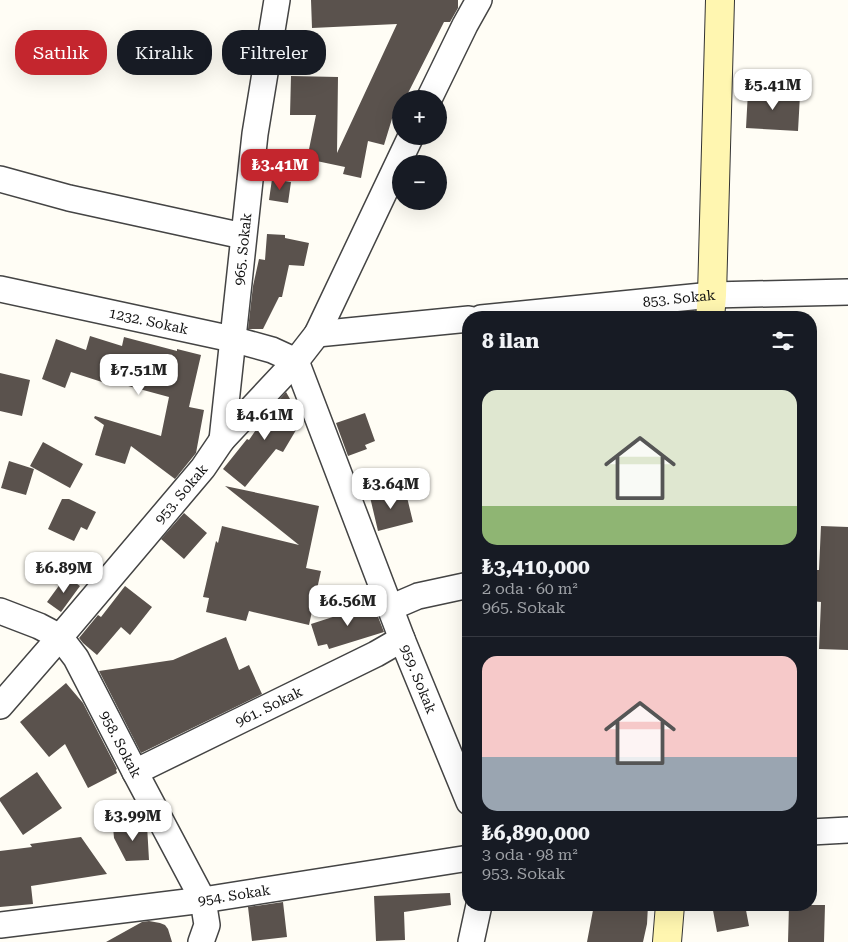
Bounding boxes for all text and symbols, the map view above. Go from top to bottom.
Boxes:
chip: Satılık [15,30,107,75]
chip: Kiralık [117,30,212,75]
chip: Filtreler [222,30,326,75]
pin: ₺5.41M [732,68,814,111]
text: ₺5.41M [745,75,801,94]
map controls [392,90,447,210]
button: + [392,90,447,145]
pin: ₺3.41M [239,148,321,191]
text: ₺3.41M [252,155,308,174]
button: − [392,155,447,210]
street label: 965. Sokak [231,212,254,286]
street label: 853. Sokak [642,287,716,310]
street label: 1232. Sokak [107,305,190,337]
icon: filters [769,327,797,355]
text: 8 ilan [482,329,539,353]
pin: ₺7.51M [98,354,180,396]
text: ₺7.51M [111,360,167,379]
pin: ₺4.61M [224,398,306,441]
text: ₺4.61M [237,405,293,424]
icon: home [595,423,685,513]
street label: 953. Sokak [151,461,211,527]
pin: ₺3.64M [350,468,432,510]
text: ₺3.64M [363,474,419,493]
pin: ₺6.89M [23,552,105,594]
text: ₺3,410,000 [482,555,590,579]
text: ₺6.89M [36,558,92,577]
text: 2 oda · 60 m² [482,579,578,598]
pin: ₺6.56M [307,584,389,627]
text: ₺6.56M [320,591,376,610]
text: 965. Sokak [482,598,565,617]
street label: 959. Sokak [397,642,440,716]
street label: 961. Sokak [232,683,305,730]
icon: home [595,688,685,778]
street label: 958. Sokak [97,708,145,781]
pin: ₺3.99M [92,800,174,842]
text: ₺3.99M [105,806,161,825]
text: ₺6,890,000 [482,821,590,845]
text: 3 oda · 98 m² [482,845,578,864]
text: 953. Sokak [482,864,565,883]
street label: 954. Sokak [197,881,272,909]

